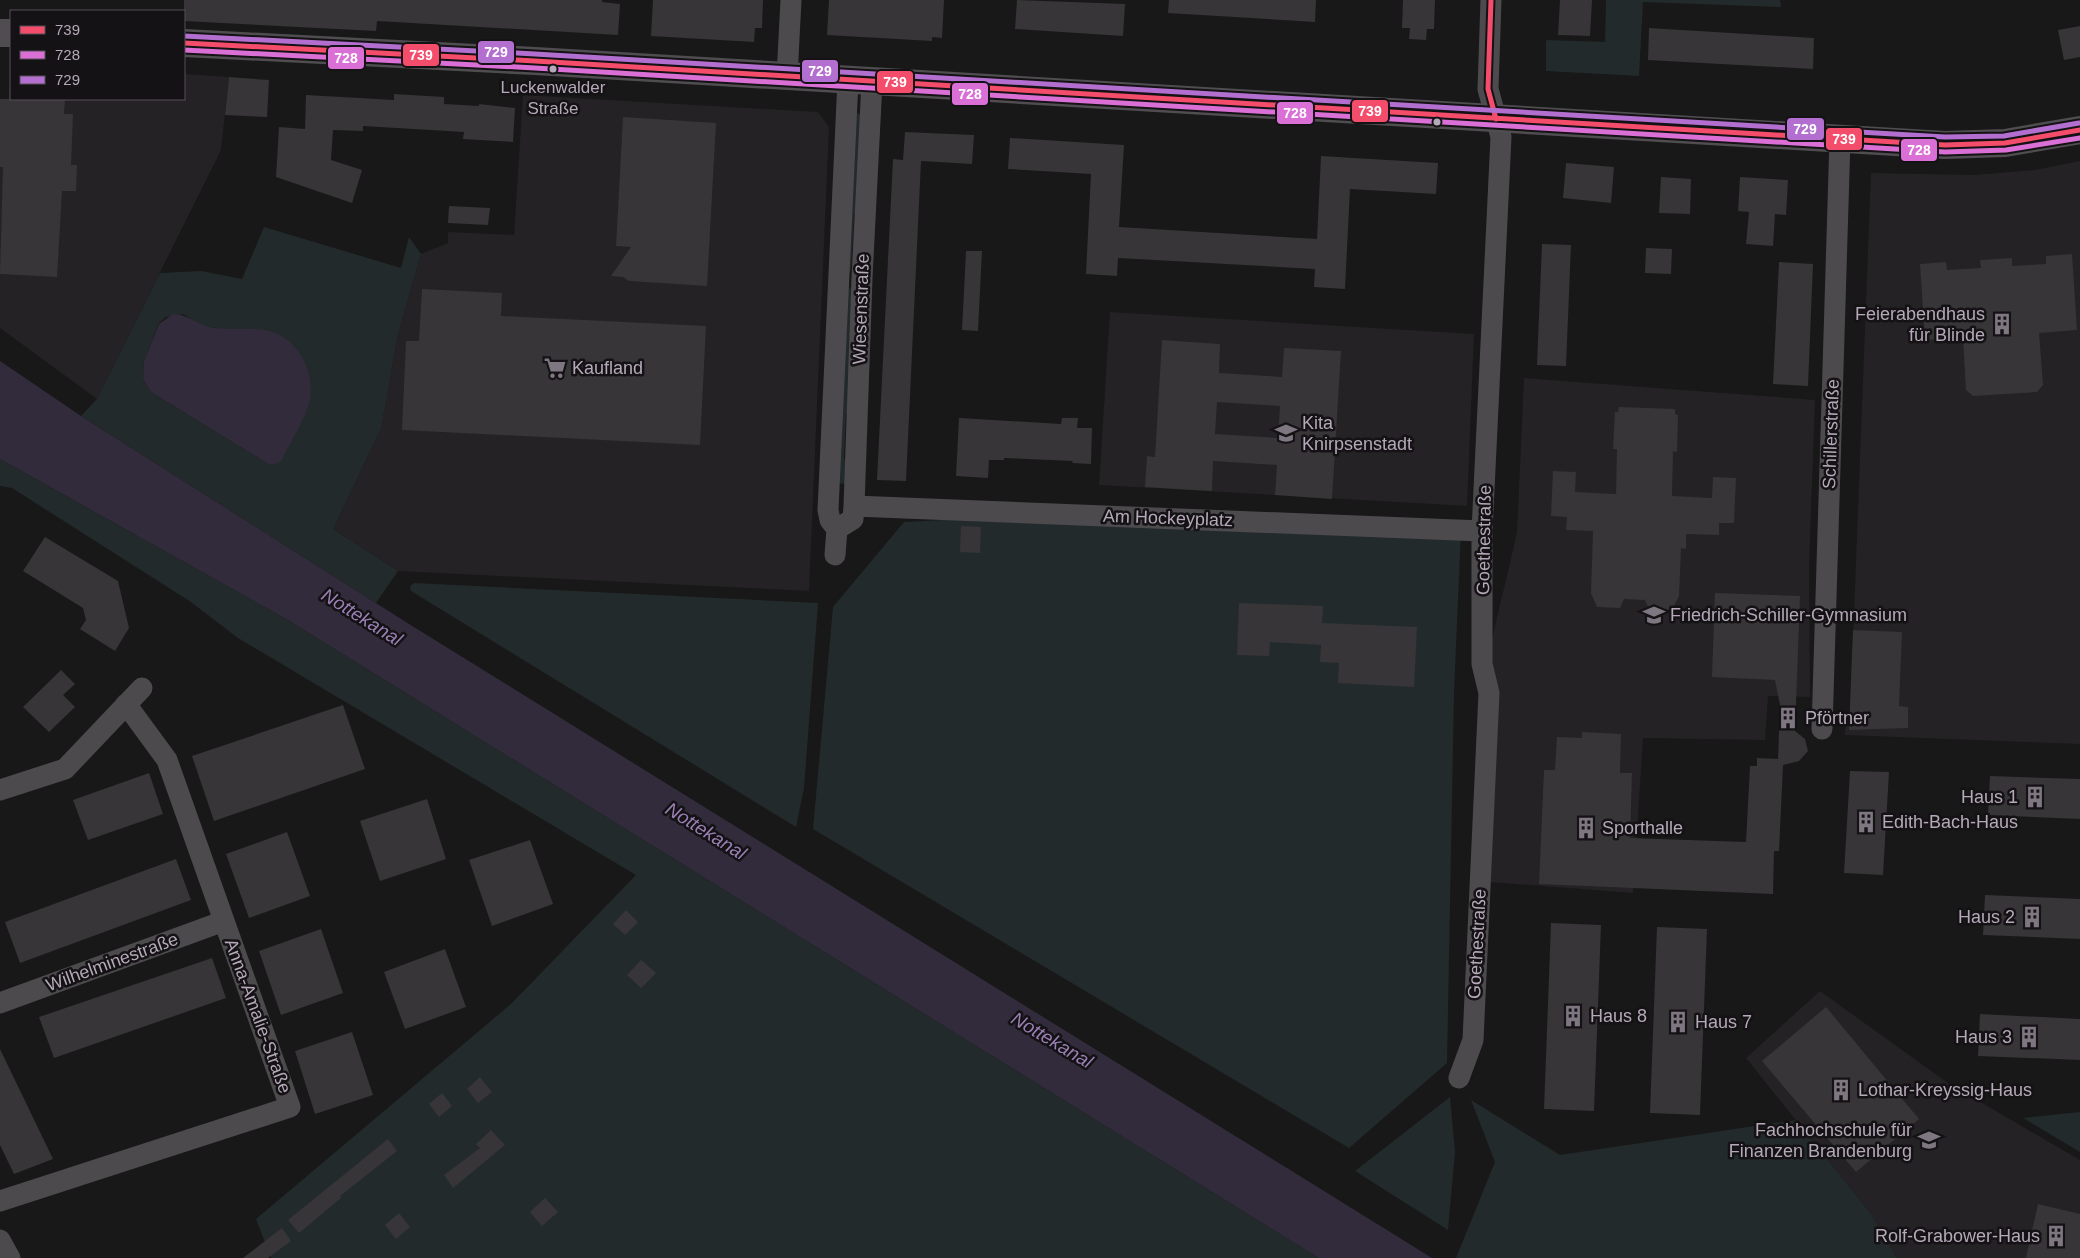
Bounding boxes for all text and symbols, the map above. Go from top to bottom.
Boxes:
legend [10,10,185,100]
text: 739 [55,21,80,38]
line badge: 729 [477,40,515,64]
line badge: 739 [402,43,440,67]
text: 729 [484,44,508,60]
text: 728 [55,46,80,63]
line badge: 728 [327,46,365,70]
text: 739 [409,47,433,63]
text: 728 [334,50,358,66]
line badge: 729 [801,59,839,83]
text: 729 [808,63,832,79]
marker: Luckenwalder Straße [548,64,558,74]
line badge: 739 [876,70,914,94]
text: 729 [55,71,80,88]
text: 739 [883,74,907,90]
place label: Luckenwalder Straße [501,78,606,118]
line badge: 728 [951,82,989,106]
text: 728 [958,86,982,102]
line badge: 739 [1351,99,1389,123]
line badge: 728 [1276,101,1314,125]
text: 739 [1358,103,1382,119]
text: 728 [1283,105,1307,121]
unlabelled marker [1432,117,1442,127]
line badge: 729 [1786,117,1825,141]
text: 729 [1793,121,1817,137]
line badge: 739 [1825,127,1863,151]
text: 739 [1832,131,1856,147]
line badge: 728 [1900,138,1938,162]
text: 728 [1907,142,1931,158]
street label: Wiesenstraße [849,253,873,365]
place label: Feierabendhaus für Blinde [1855,304,1985,345]
building icon: Feierabendhaus für Blinde [1989,311,2015,337]
supermarket icon: Kaufland [542,355,568,381]
place label: Kaufland [572,358,643,378]
street label: Schillerstraße [1819,379,1843,489]
place label: Kita Knirpsenstadt [1302,413,1412,454]
school or university icon: Kita Knirpsenstadt [1273,420,1299,446]
street label: Goethestraße [1473,485,1495,595]
street label: Am Hockeyplatz [1103,506,1233,530]
water label: Nottekanal [318,584,407,650]
school or university icon: Friedrich-Schiller-Gymnasium [1641,602,1667,628]
place label: Friedrich-Schiller-Gymnasium [1670,605,1907,625]
building icon: Pförtner [1775,705,1801,731]
place label: Pförtner [1805,708,1869,728]
building icon: Haus 1 [2022,784,2048,810]
place label: Haus 1 [1961,787,2018,807]
water label: Nottekanal [662,798,751,864]
building icon: Edith-Bach-Haus [1853,809,1879,835]
place label: Edith-Bach-Haus [1882,812,2018,832]
building icon: Sporthalle [1573,815,1599,841]
place label: Sporthalle [1602,818,1683,838]
street label: Goethestraße [1464,889,1490,999]
building icon: Haus 2 [2019,904,2045,930]
place label: Haus 2 [1958,907,2015,927]
street label: Wilhelminestraße [43,929,181,995]
street label: Anna-Amalie-Straße [221,936,295,1096]
building icon: Haus 8 [1560,1003,1586,1029]
place label: Haus 8 [1590,1006,1647,1026]
water label: Nottekanal [1008,1008,1097,1073]
building icon: Haus 7 [1665,1009,1691,1035]
place label: Haus 7 [1695,1012,1752,1032]
building icon: Haus 3 [2016,1024,2042,1050]
place label: Haus 3 [1955,1027,2012,1047]
building icon: Lothar-Kreyssig-Haus [1828,1077,1854,1103]
place label: Lothar-Kreyssig-Haus [1858,1080,2032,1100]
place label: Fachhochschule für Finanzen Brandenburg [1729,1120,1912,1161]
school or university icon: Fachhochschule für Finanzen Brandenburg [1916,1127,1942,1153]
building icon: Rolf-Grabower-Haus [2043,1223,2069,1249]
place label: Rolf-Grabower-Haus [1875,1226,2040,1246]

